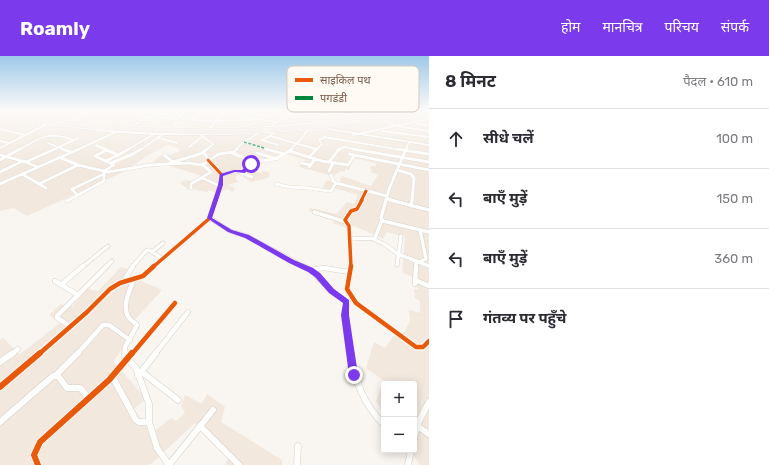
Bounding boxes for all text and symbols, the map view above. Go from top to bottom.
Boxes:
text: Roamly [20,17,90,40]
text: होम [561,19,580,36]
text: मानचित्र [602,19,643,36]
text: परिचय [665,19,699,36]
text: संपर्क [721,19,749,36]
legend [287,66,419,112]
text: 8 मिनट [445,71,496,91]
text: साइकिल पथ [320,74,371,87]
text: पैदल · 610 m [683,74,753,89]
text: पगडंडी [320,92,347,105]
icon: ahead [445,128,467,150]
text: सीधे चलें [483,129,533,147]
text: 100 m [716,131,753,146]
route start [242,155,260,173]
icon: left [445,188,467,210]
text: बाएँ मुड़ें [483,189,527,207]
text: 150 m [717,191,753,206]
icon: left [445,248,467,270]
text: बाएँ मुड़ें [483,249,527,267]
text: 360 m [714,251,753,266]
icon: arrive [445,308,467,330]
text: गंतव्य पर पहुँचे [483,309,567,327]
route end [345,366,363,384]
map controls [381,381,417,453]
button: + [381,381,417,417]
button: − [381,417,417,453]

